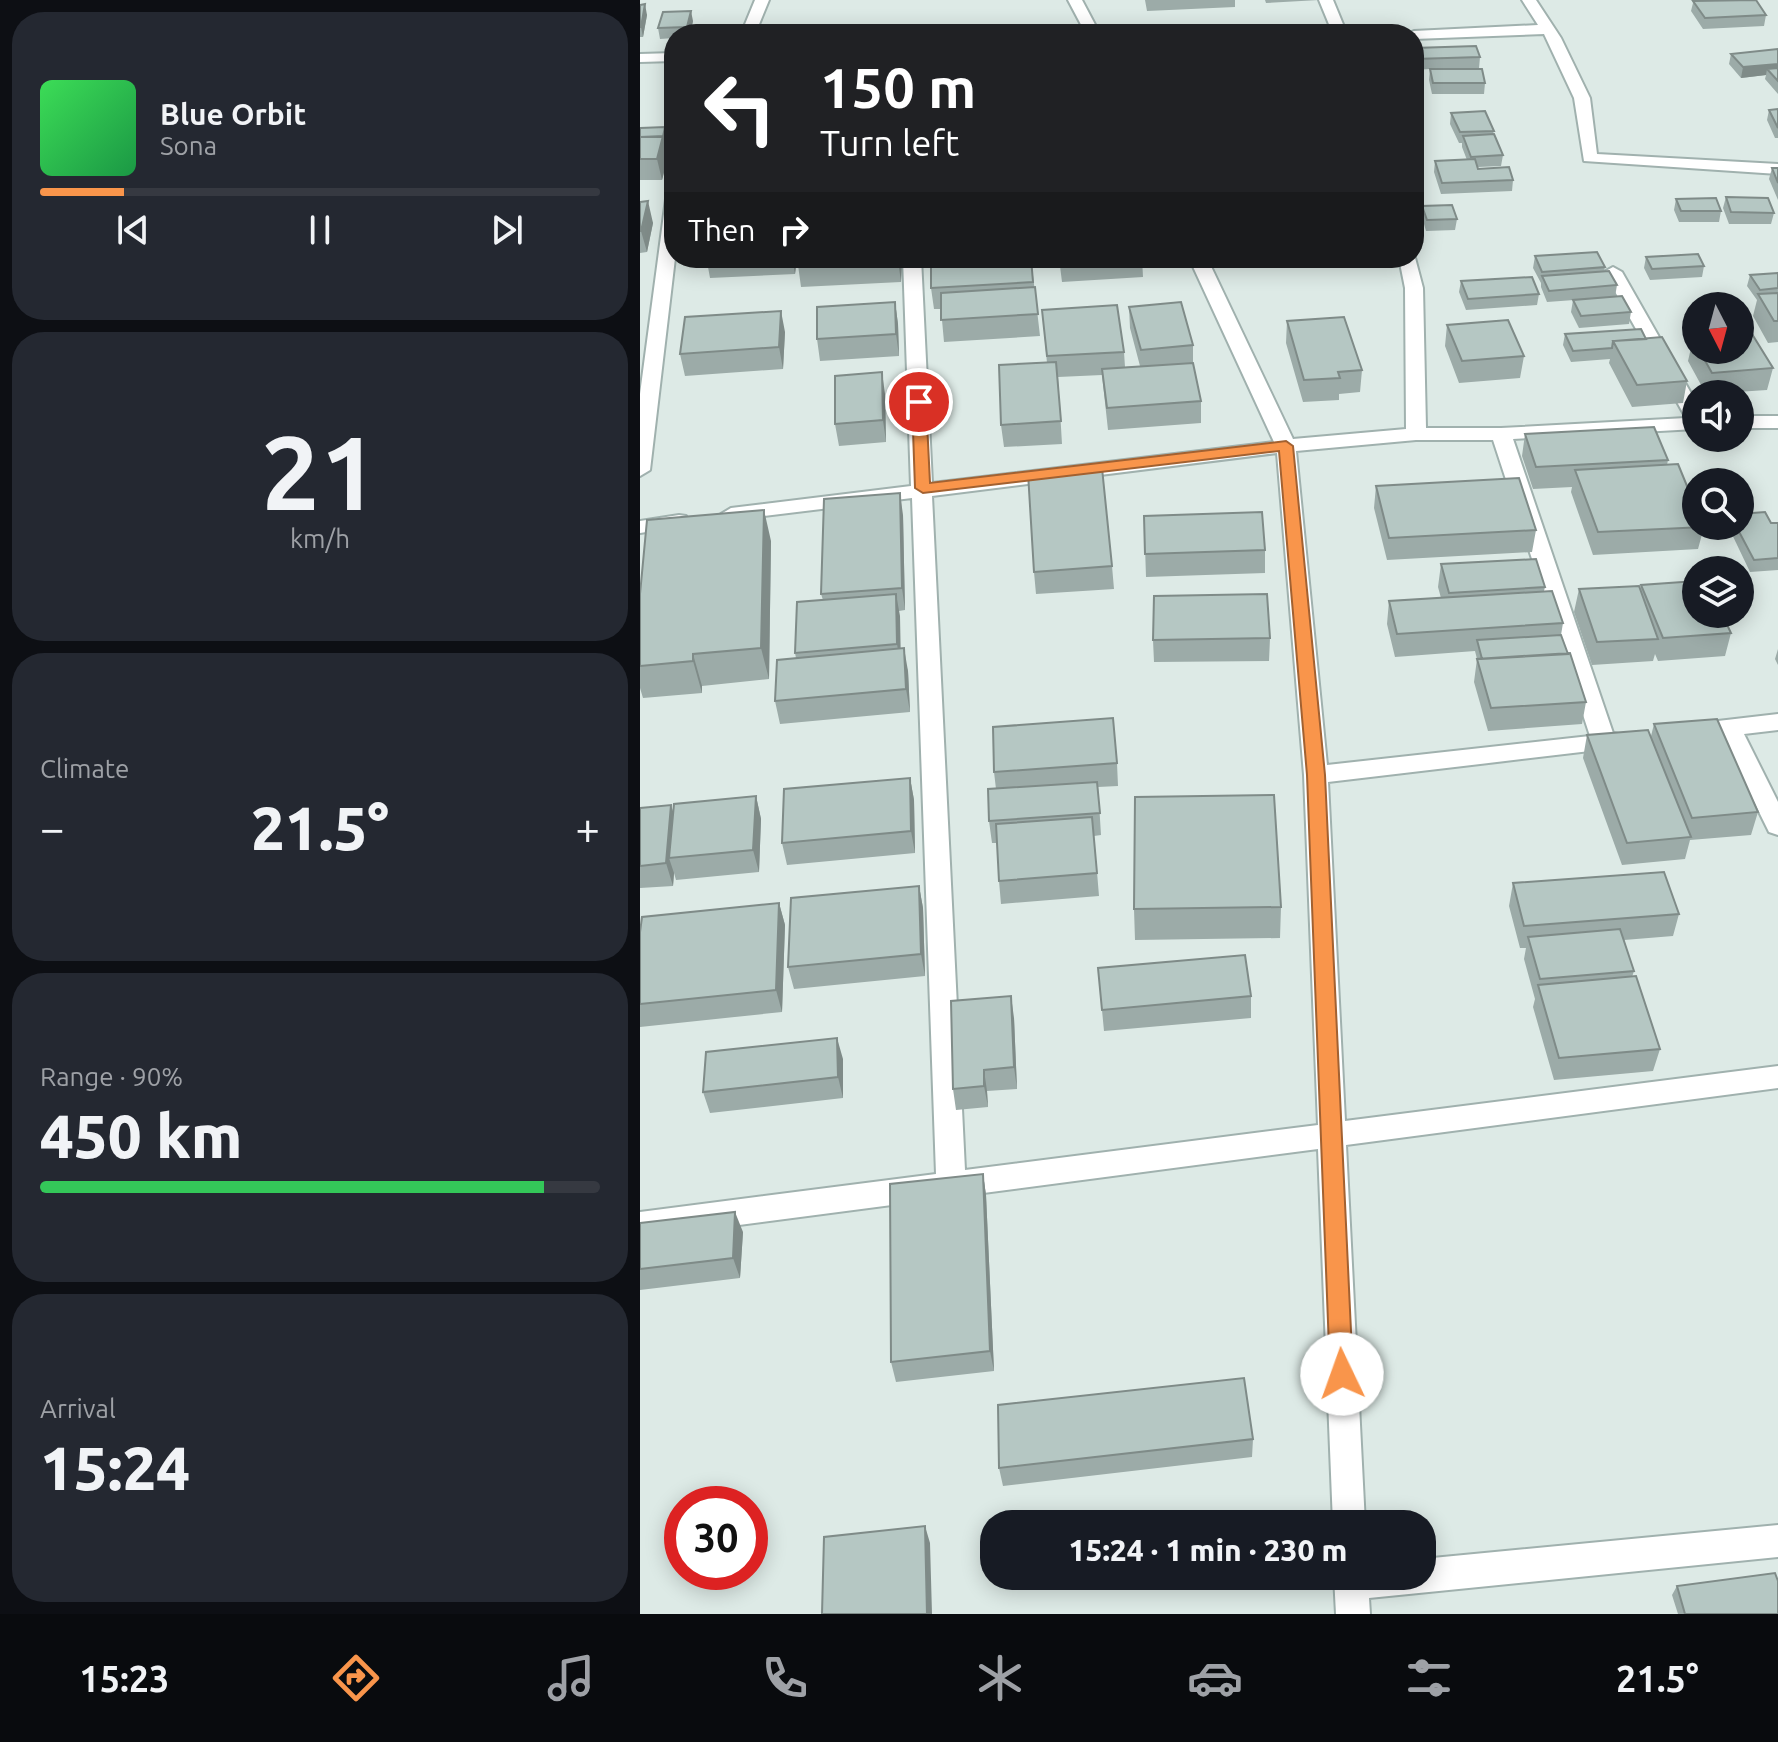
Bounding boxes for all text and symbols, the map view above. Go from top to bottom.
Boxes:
icon: left [688,56,792,160]
text: 150 m [820,56,976,119]
text: Blue Orbit [160,97,306,131]
text: Turn left [820,122,959,163]
text: Sona [160,131,217,160]
icon: previous [111,208,155,252]
icon: pause [298,208,342,252]
icon: next [485,208,529,252]
icon: right [772,208,816,252]
text: Then [688,213,756,247]
north arrow [1682,292,1754,364]
map controls [1682,292,1754,628]
pin [885,368,953,436]
icon: arrive [897,380,941,424]
button: sound [1682,380,1754,452]
text: 21 [261,413,379,530]
button: search [1682,468,1754,540]
text: km/h [290,524,350,553]
button: layers [1682,556,1754,628]
text: Climate [40,754,129,783]
text: 21.5° [251,794,389,861]
text: − [40,803,65,852]
text: + [575,803,600,852]
text: Range · 90% [40,1062,183,1091]
text: 450 km [40,1102,242,1169]
position arrow [1300,1332,1384,1416]
text: Arrival [40,1394,116,1423]
text: 15:24 [40,1434,190,1501]
speed limit sign: 30 [664,1486,768,1590]
text: 15:24 · 1 min · 230 m [1069,1533,1347,1567]
icon: directions [328,1650,384,1706]
icon: music [543,1650,599,1706]
icon: phone [757,1650,813,1706]
icon: climate [972,1650,1028,1706]
icon: car [1187,1650,1243,1706]
icon: filters [1401,1650,1457,1706]
text: 15:23 [79,1658,169,1699]
text: 21.5° [1616,1658,1699,1699]

